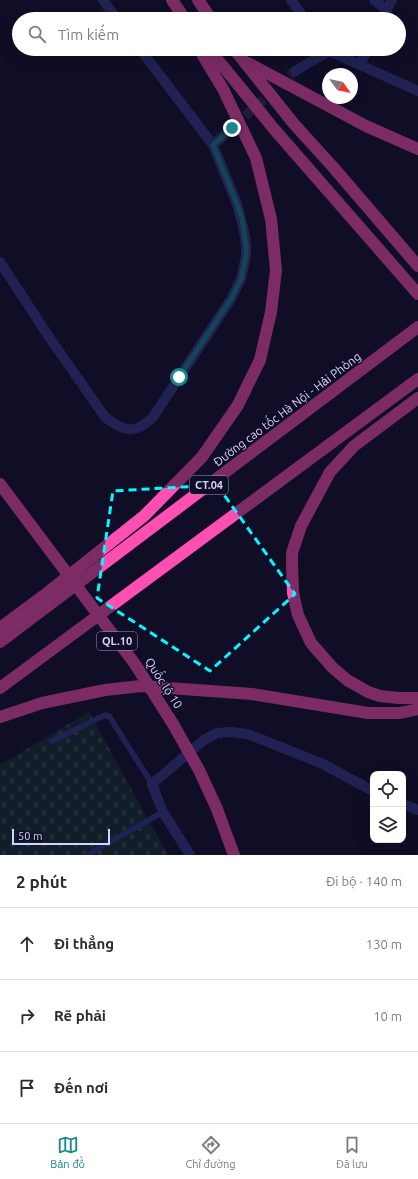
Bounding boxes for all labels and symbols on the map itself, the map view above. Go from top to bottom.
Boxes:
north arrow [322,68,358,104]
route end [223,119,241,137]
street label: Đường cao tốc Hà Nội - Hải Phòng [210,349,364,469]
route start [170,368,188,386]
road number: CT.04 [190,476,228,494]
road number: QL.10 [97,632,137,650]
street label: Quốc lộ 10 [142,655,186,712]
scale bar [12,827,110,846]

